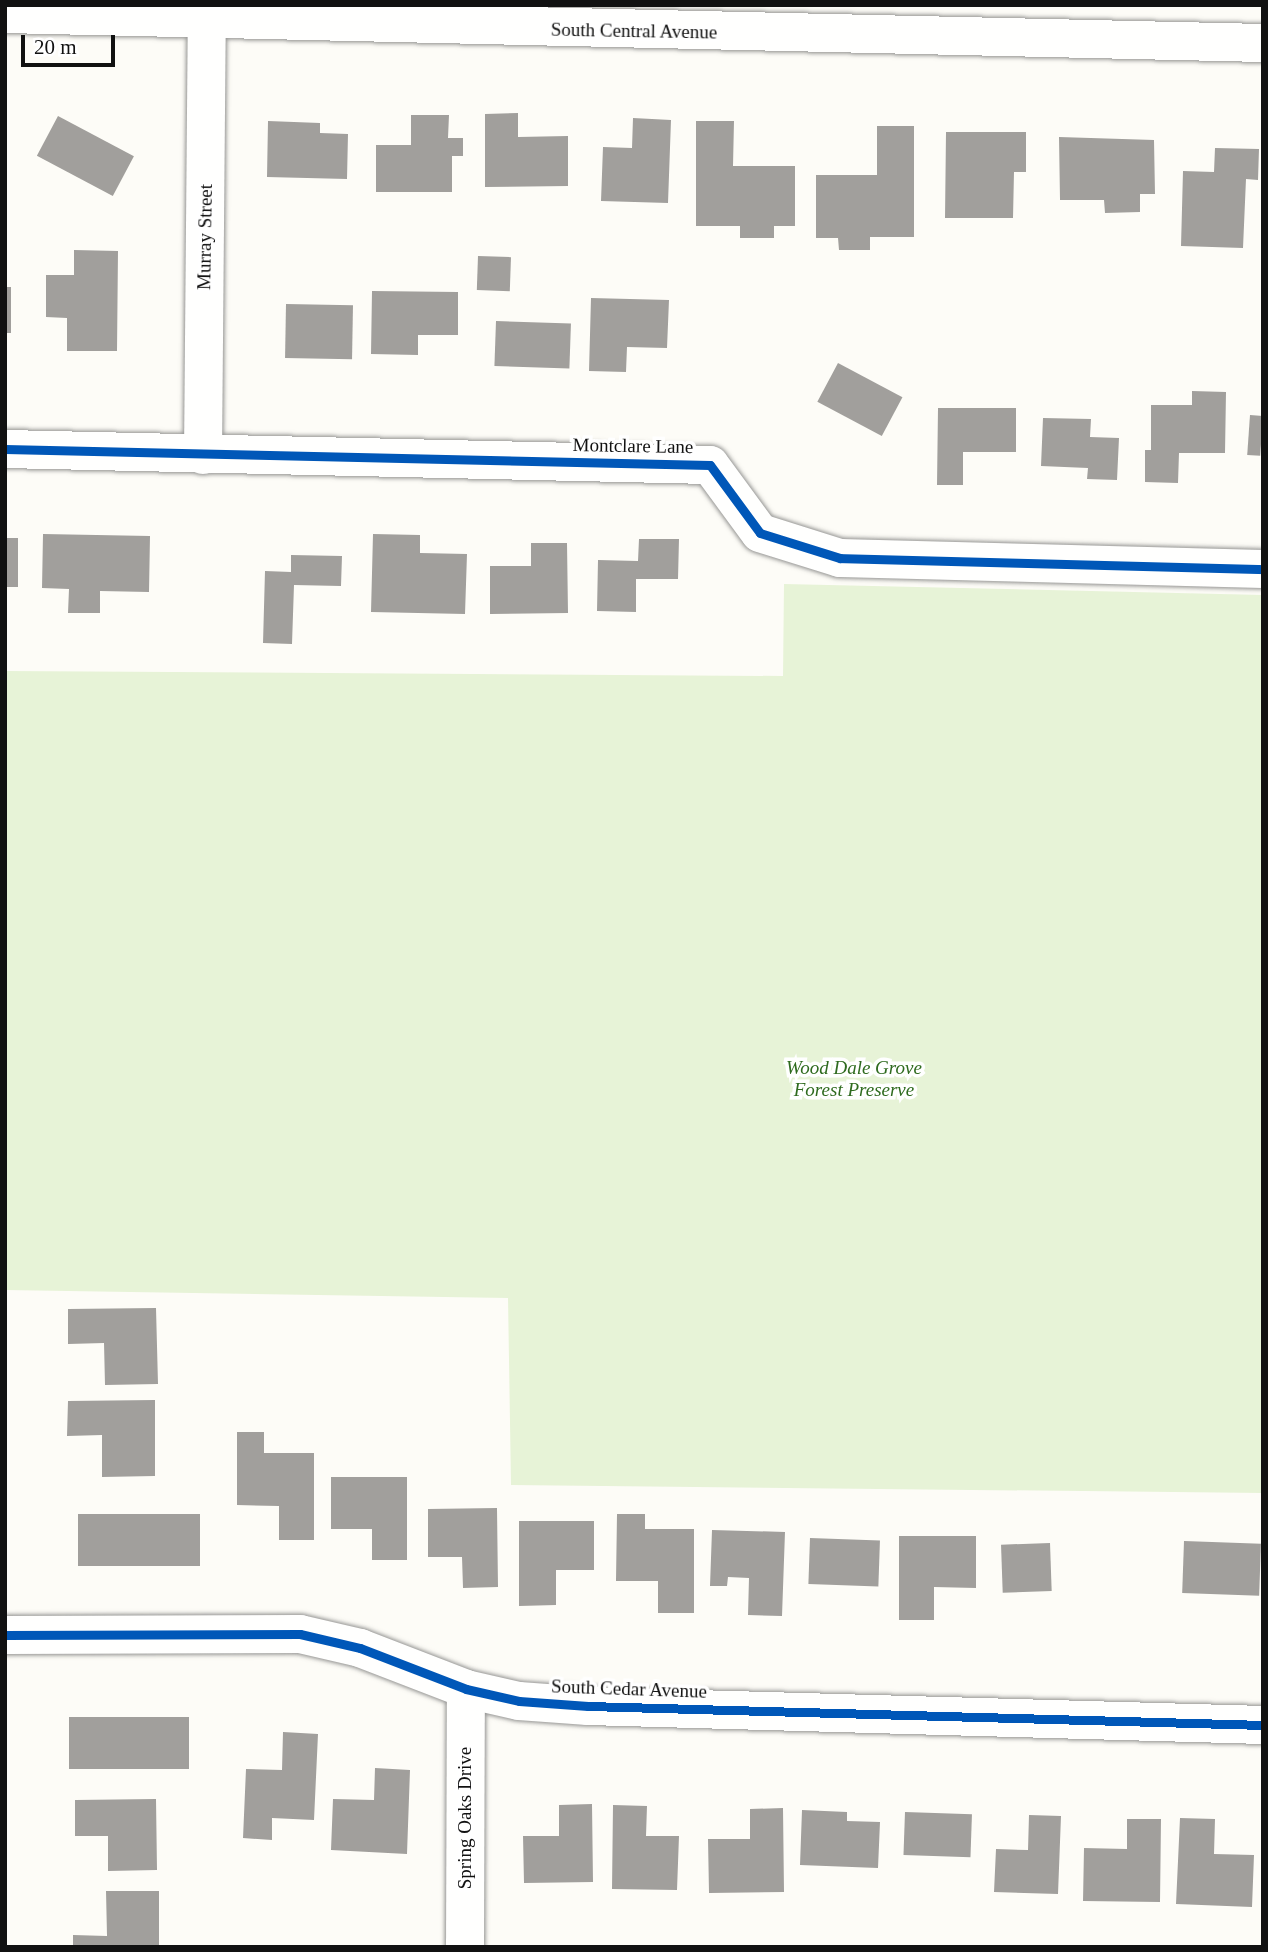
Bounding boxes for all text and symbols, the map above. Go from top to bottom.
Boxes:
street label: South Central Avenue [550,18,718,44]
scale bar [24,21,119,65]
text: 20 m [34,35,77,59]
street label: Murray Street [193,184,217,290]
street label: Montclare Lane [572,434,694,458]
park label: Wood Dale Grove Forest Preserve [786,1057,922,1101]
street label: South Cedar Avenue [550,1675,708,1703]
street label: Spring Oaks Drive [454,1747,476,1889]

